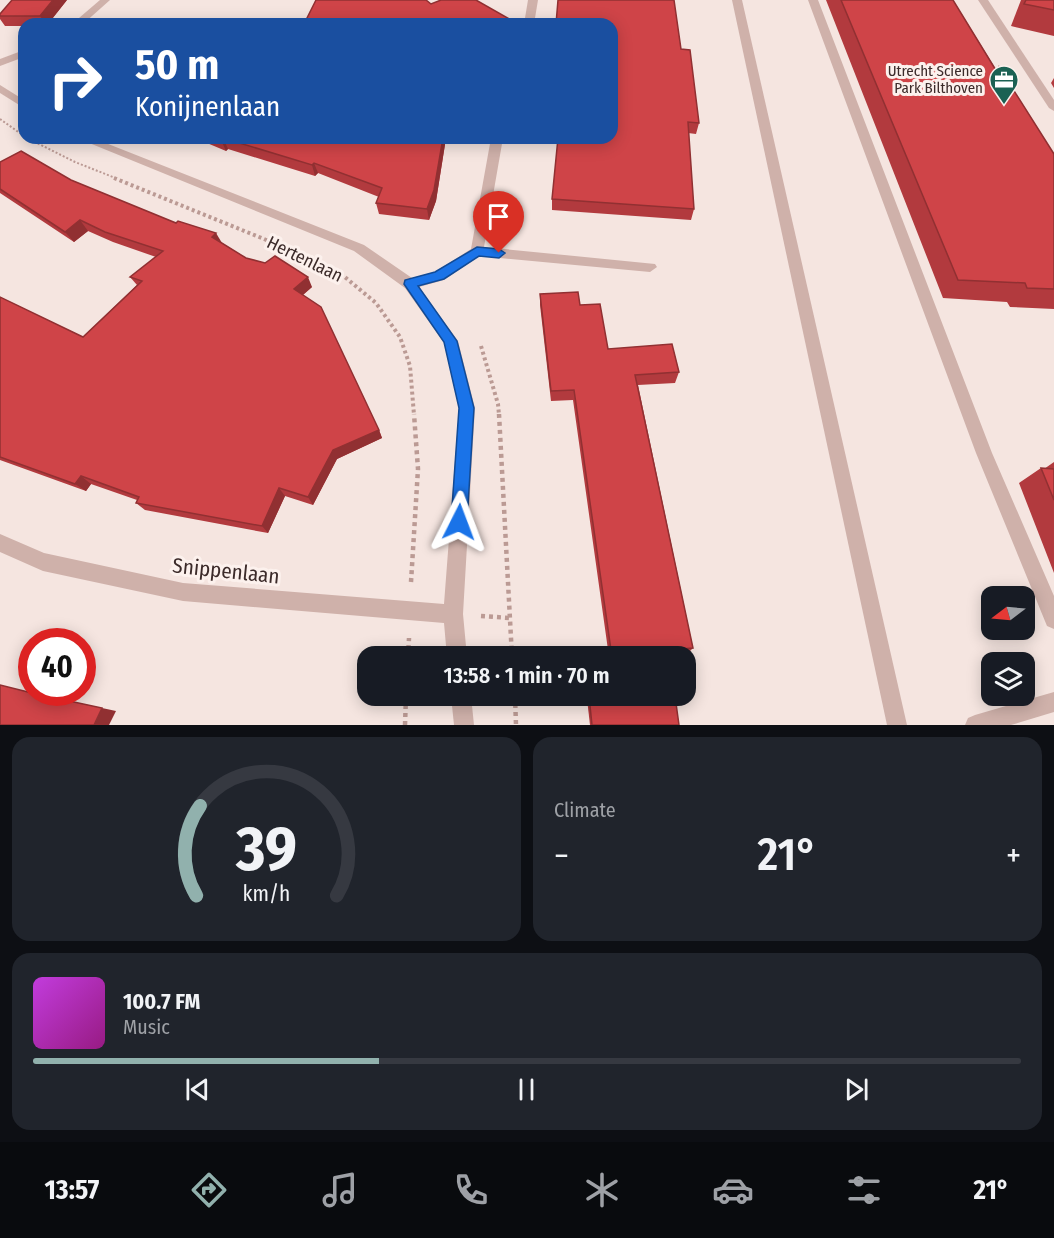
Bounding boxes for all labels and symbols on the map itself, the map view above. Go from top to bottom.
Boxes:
place label: Utrecht Science Park Bilthoven [888,62,983,97]
office icon: Utrecht Science Park Bilthoven [988,64,1020,106]
pin [473,191,524,253]
street label: Hertenlaan [263,231,347,287]
position arrow [427,490,491,554]
street label: Snippenlaan [171,552,281,590]
north arrow [981,586,1035,640]
speed limit sign: 40 [18,628,96,706]

